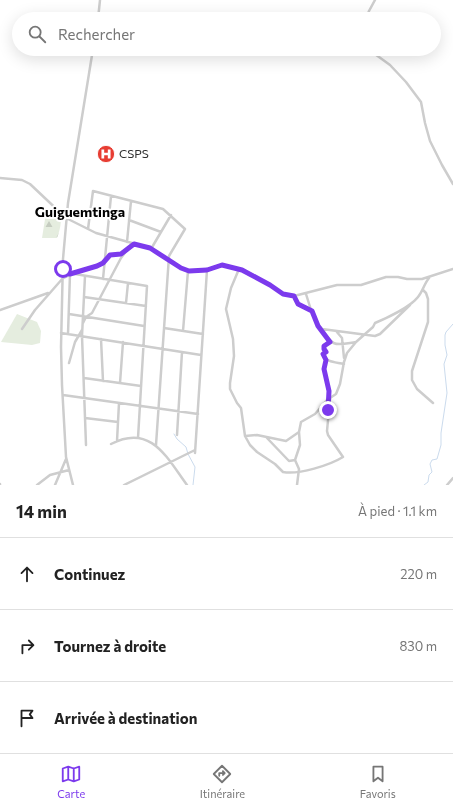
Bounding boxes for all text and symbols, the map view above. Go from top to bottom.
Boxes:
search box [12,12,441,56]
icon: search [26,23,48,45]
text: Rechercher [58,25,135,43]
hospital icon: CSPS [96,144,116,164]
place label: CSPS [119,146,149,160]
district label: Guiguemtinga [35,203,125,220]
route start [54,260,72,278]
route end [319,401,337,419]
text: 14 min [16,501,67,522]
text: À pied · 1.1 km [358,503,437,519]
icon: ahead [16,563,38,585]
text: Continuez [54,565,125,583]
text: 220 m [400,566,437,582]
icon: right [16,635,38,657]
text: Tournez à droite [54,637,166,655]
text: 830 m [399,638,437,654]
icon: arrive [16,707,38,729]
text: Arrivée à destination [54,709,197,727]
tab: Carte [57,763,85,800]
tab: Itinéraire [200,763,245,800]
tab: Favoris [360,763,396,800]

